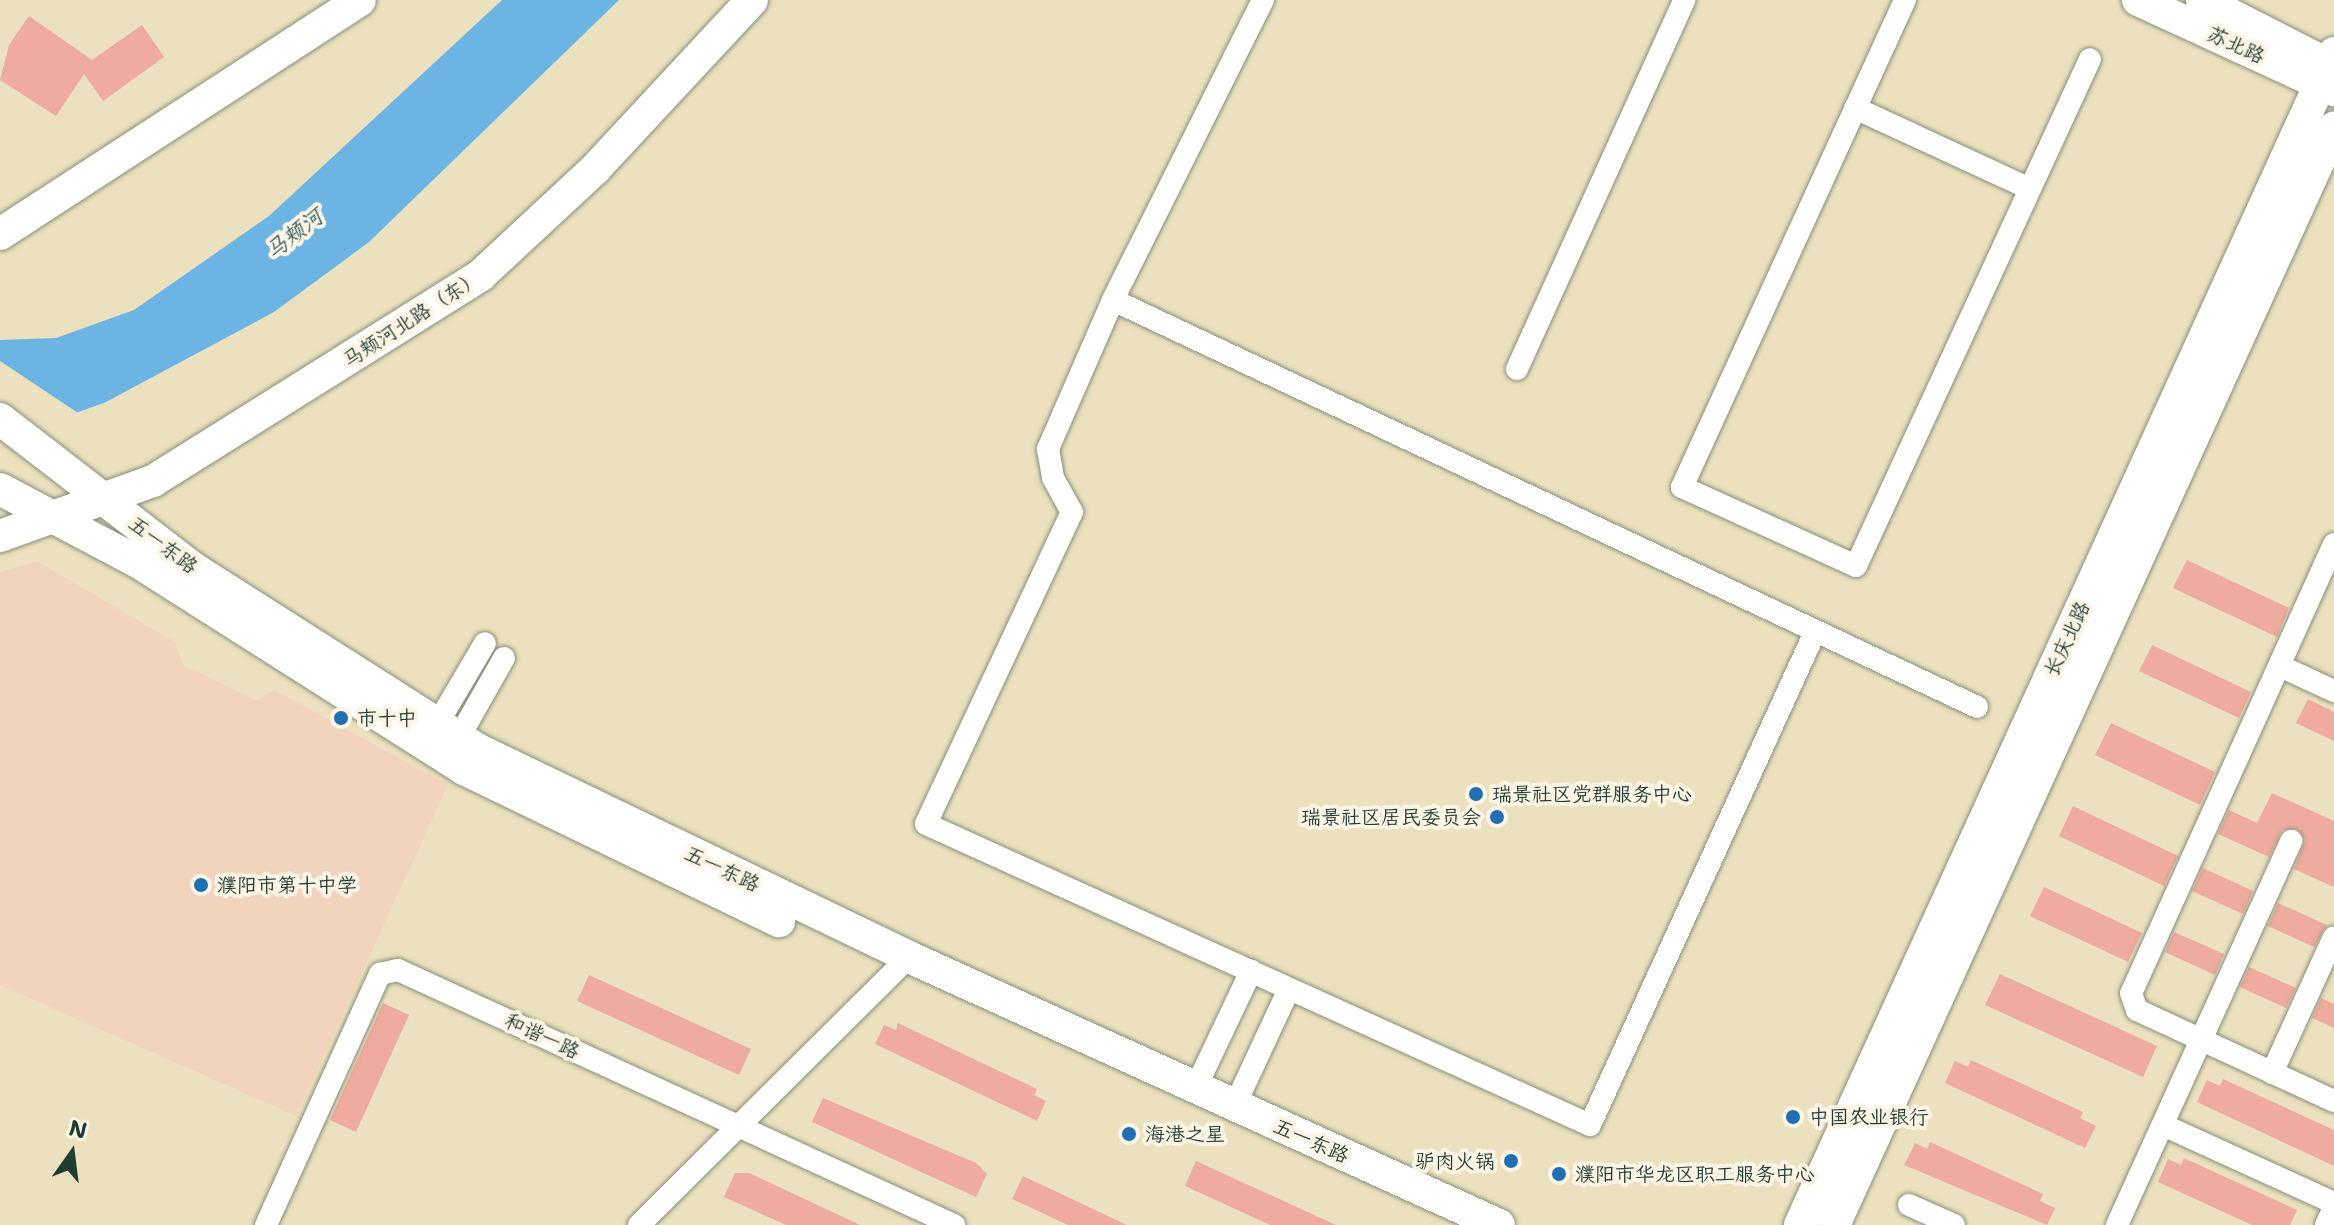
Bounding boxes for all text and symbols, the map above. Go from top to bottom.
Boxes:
street label: 苏北路 [2204,21,2268,69]
water label: 马颊河 [260,203,328,265]
street label: 马颊河北路（东） [338,265,486,373]
street label: 五一东路 [124,511,202,579]
street label: 长庆北路 [2039,598,2095,680]
place label: 市十中 [357,706,417,730]
marker: 市十中 [332,709,350,727]
place label: 瑞景社区党群服务中心 [1492,782,1692,806]
marker: 瑞景社区党群服务中心 [1467,785,1485,803]
place label: 瑞景社区居民委员会 [1301,805,1481,829]
marker: 瑞景社区居民委员会 [1488,808,1506,826]
street label: 五一东路 [681,841,763,897]
place label: 濮阳市第十中学 [217,873,357,897]
marker: 濮阳市第十中学 [192,876,210,894]
street label: 和谐一路 [501,1008,583,1064]
place label: 中国农业银行 [1809,1105,1929,1129]
marker: 中国农业银行 [1784,1108,1802,1126]
north arrow [32,1113,112,1193]
text: N [66,1113,90,1145]
street label: 五一东路 [1270,1114,1352,1168]
place label: 海港之星 [1145,1122,1225,1146]
marker: 海港之星 [1120,1125,1138,1143]
place label: 驴肉火锅 [1415,1149,1495,1173]
marker: 驴肉火锅 [1502,1152,1520,1170]
place label: 濮阳市华龙区职工服务中心 [1575,1162,1815,1186]
marker: 濮阳市华龙区职工服务中心 [1550,1165,1568,1183]

